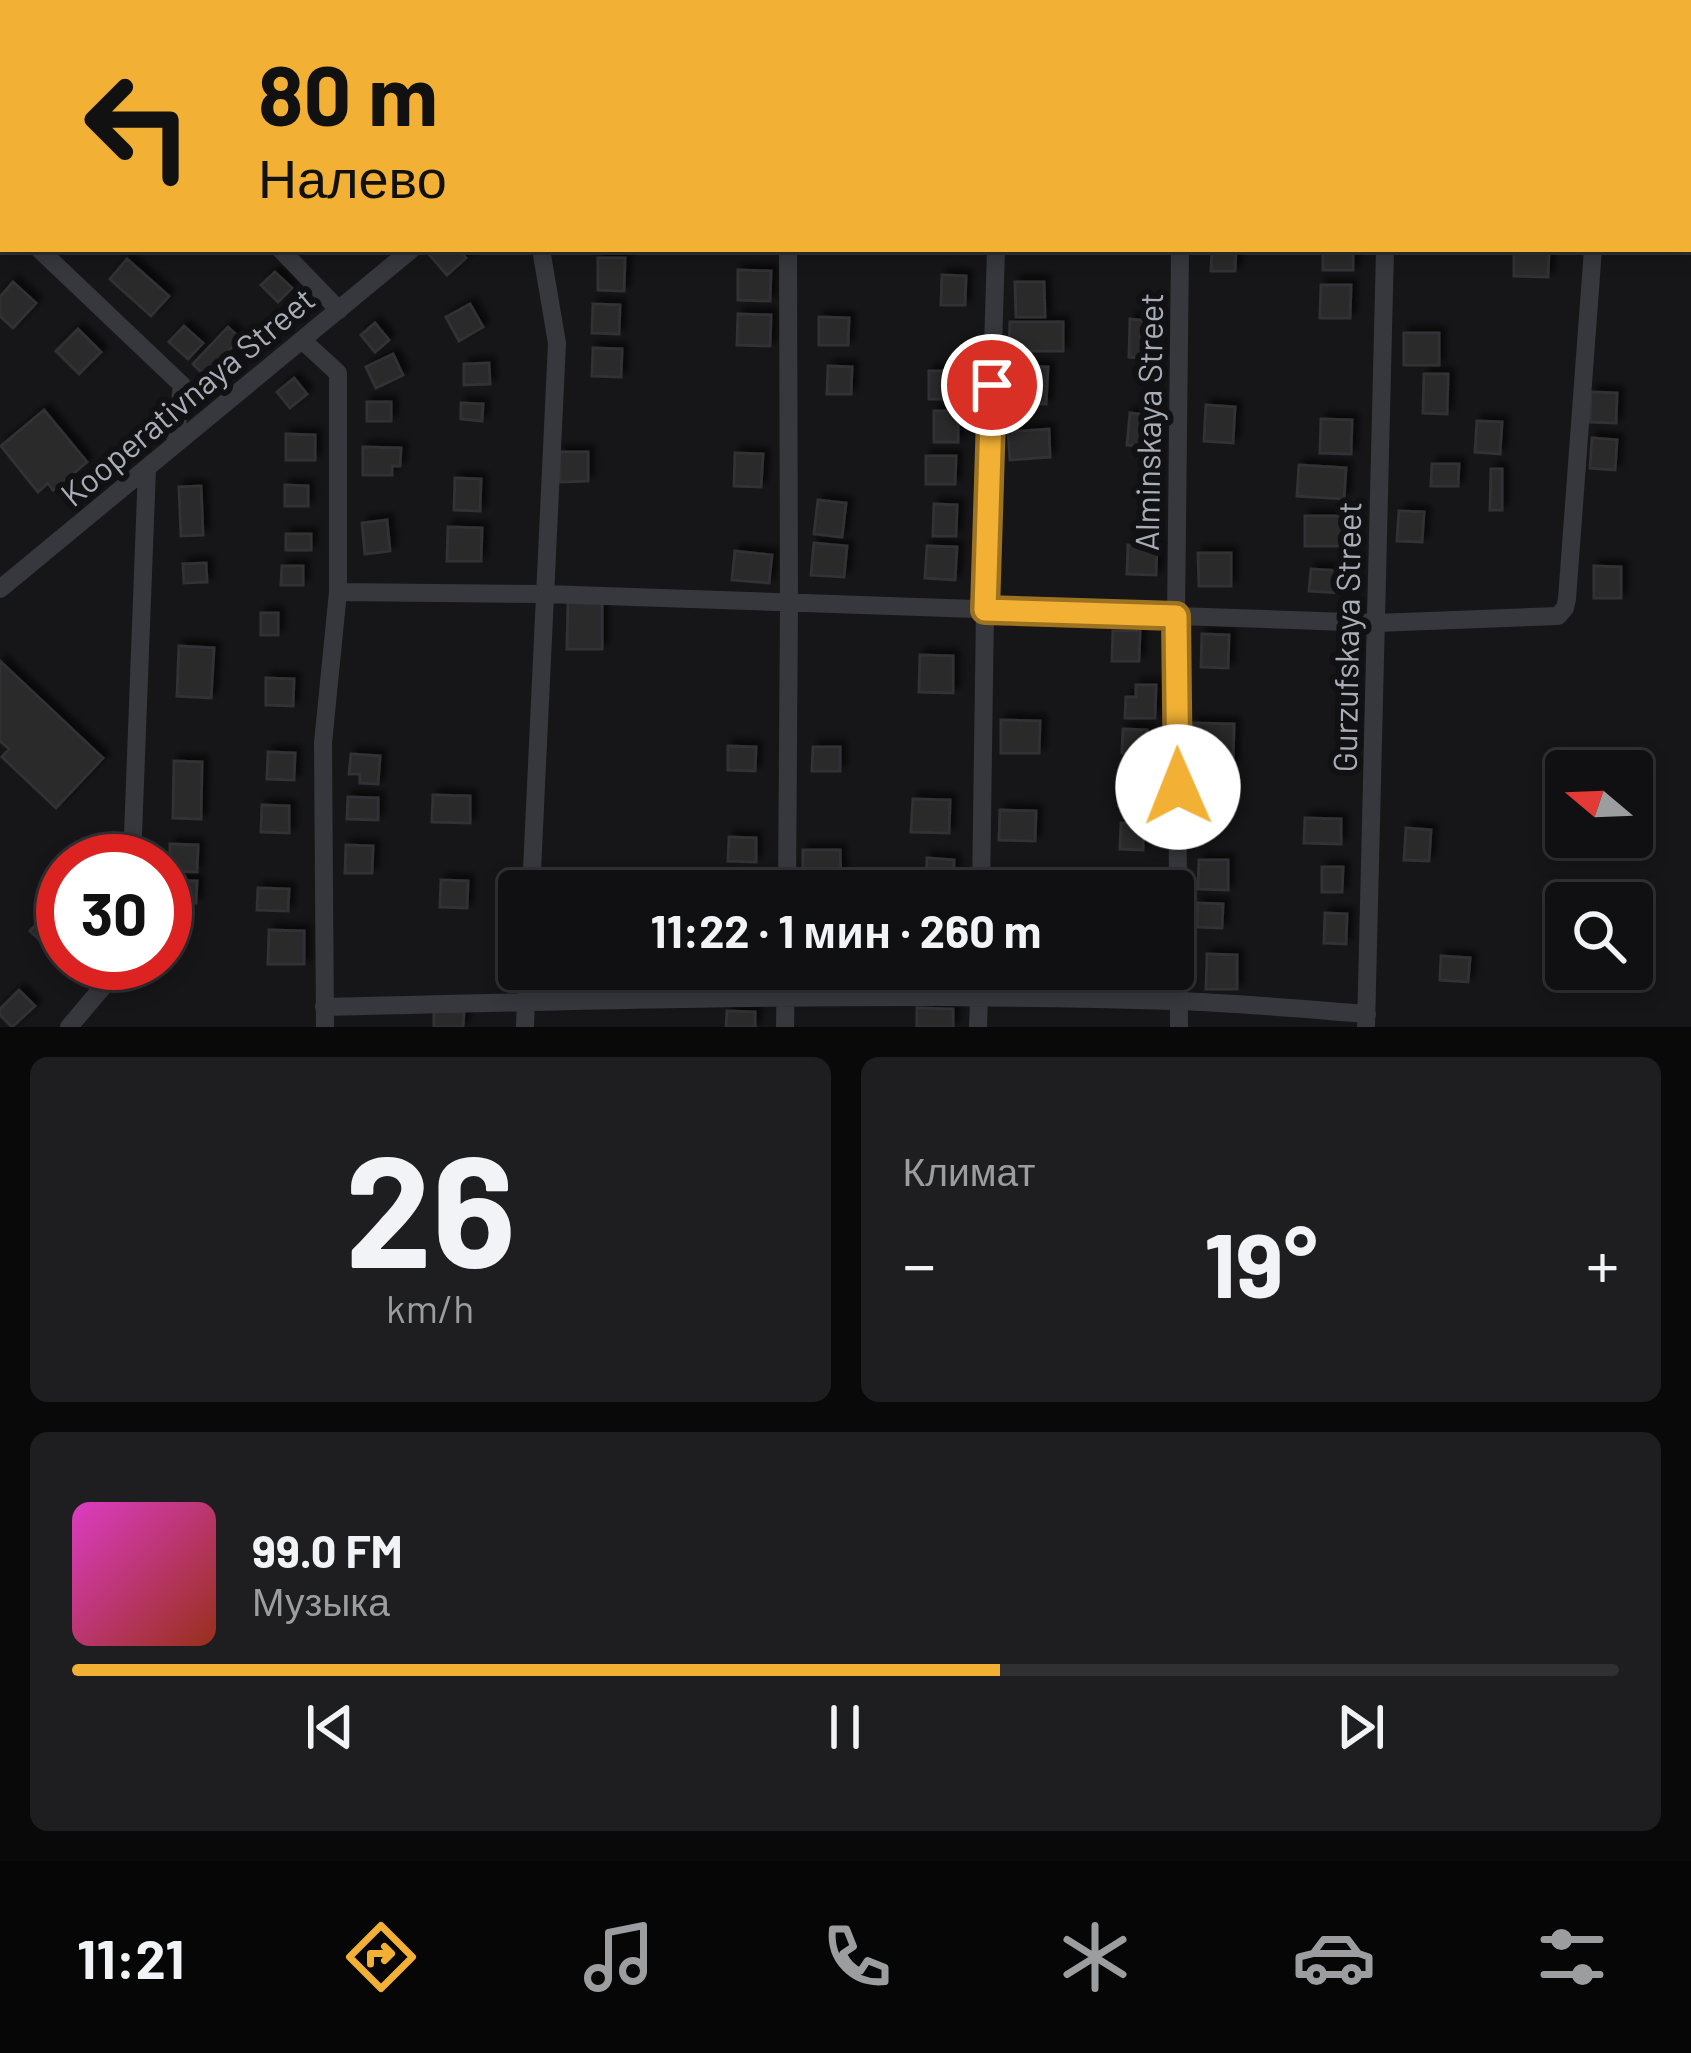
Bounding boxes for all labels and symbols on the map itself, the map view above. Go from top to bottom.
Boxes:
street label: Kooperativnaya Street [52,278,322,514]
street label: Alminskaya Street [1126,293,1170,551]
pin [941,334,1043,436]
street label: Gurzufskaya Street [1324,501,1368,773]
position arrow [1115,724,1241,850]
north arrow [1545,750,1653,858]
speed limit sign: 30 [36,834,192,990]

